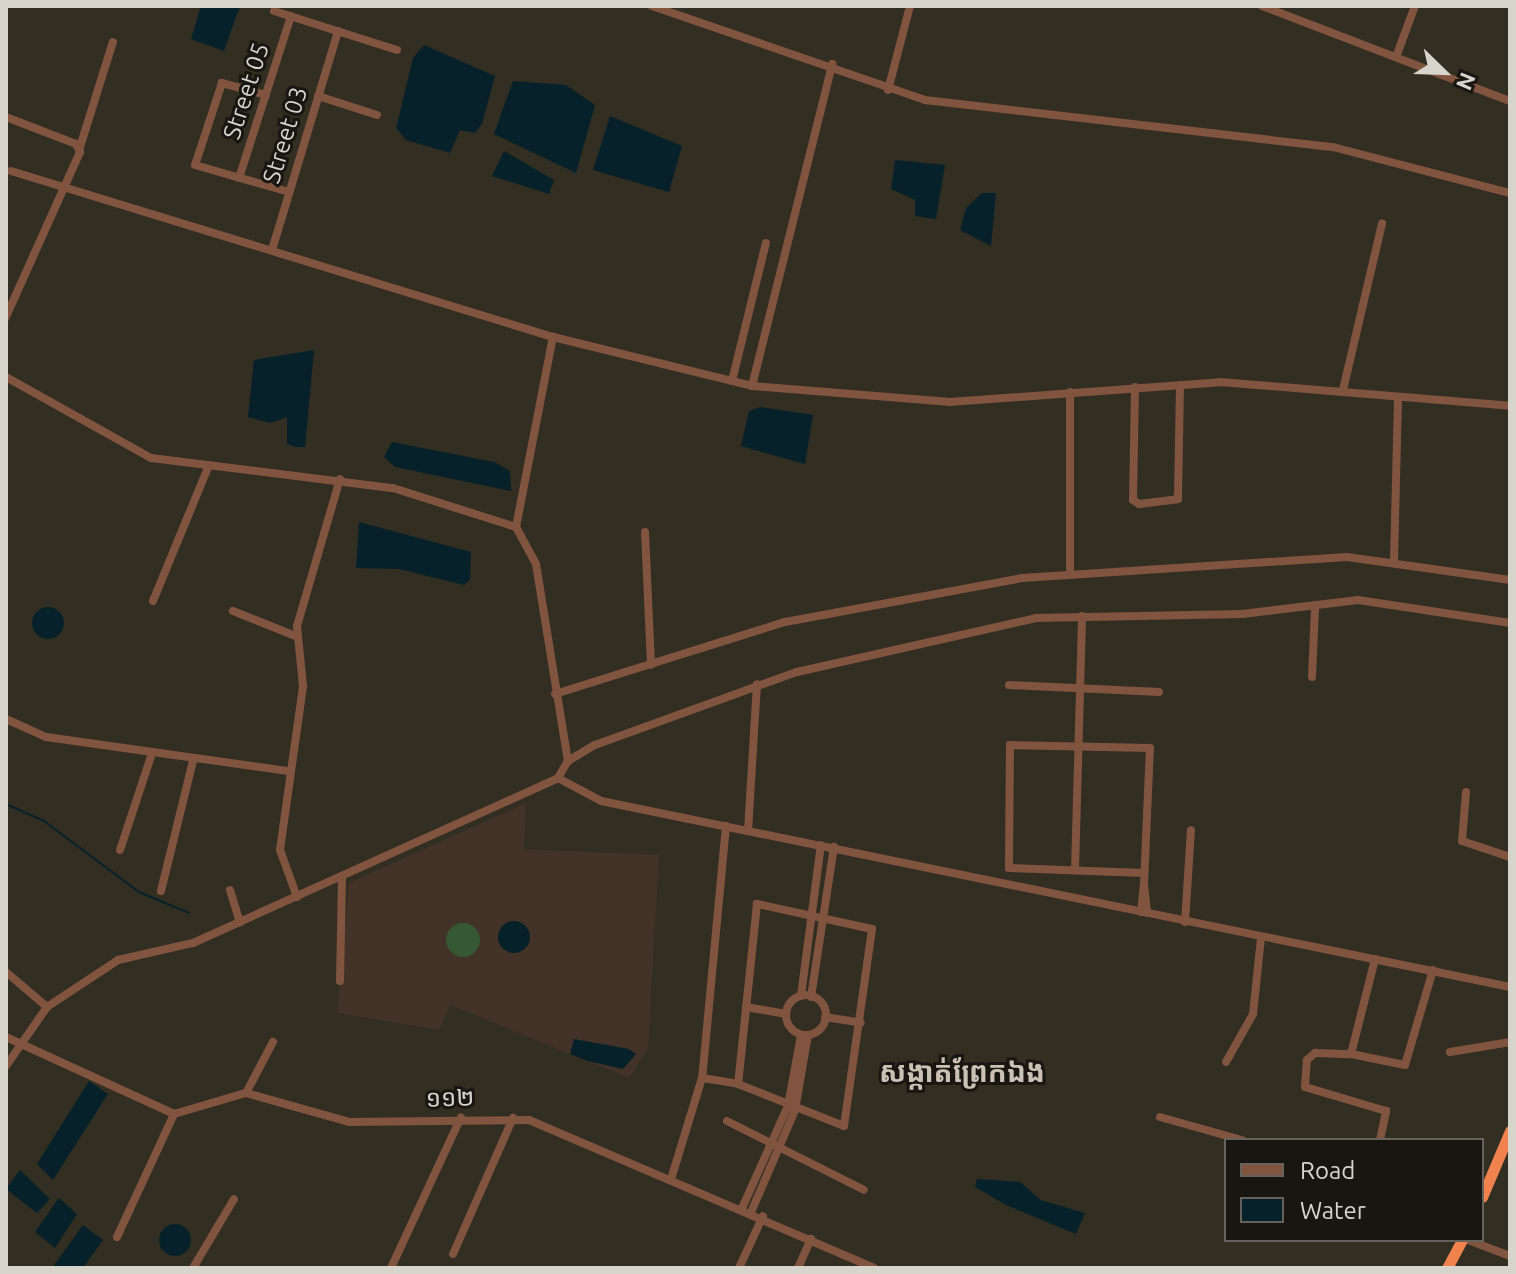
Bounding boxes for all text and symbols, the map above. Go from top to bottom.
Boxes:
north arrow [1404,32,1484,112]
street label: Street 05 [217,39,275,143]
text: N [1452,69,1481,94]
street label: Street 03 [257,83,313,187]
district label: សង្កាត់ព្រែកឯង [879,1055,1045,1089]
street label: ១១២ [425,1083,475,1113]
legend [1224,1138,1484,1242]
text: Road [1300,1157,1355,1184]
text: Water [1300,1197,1366,1224]

